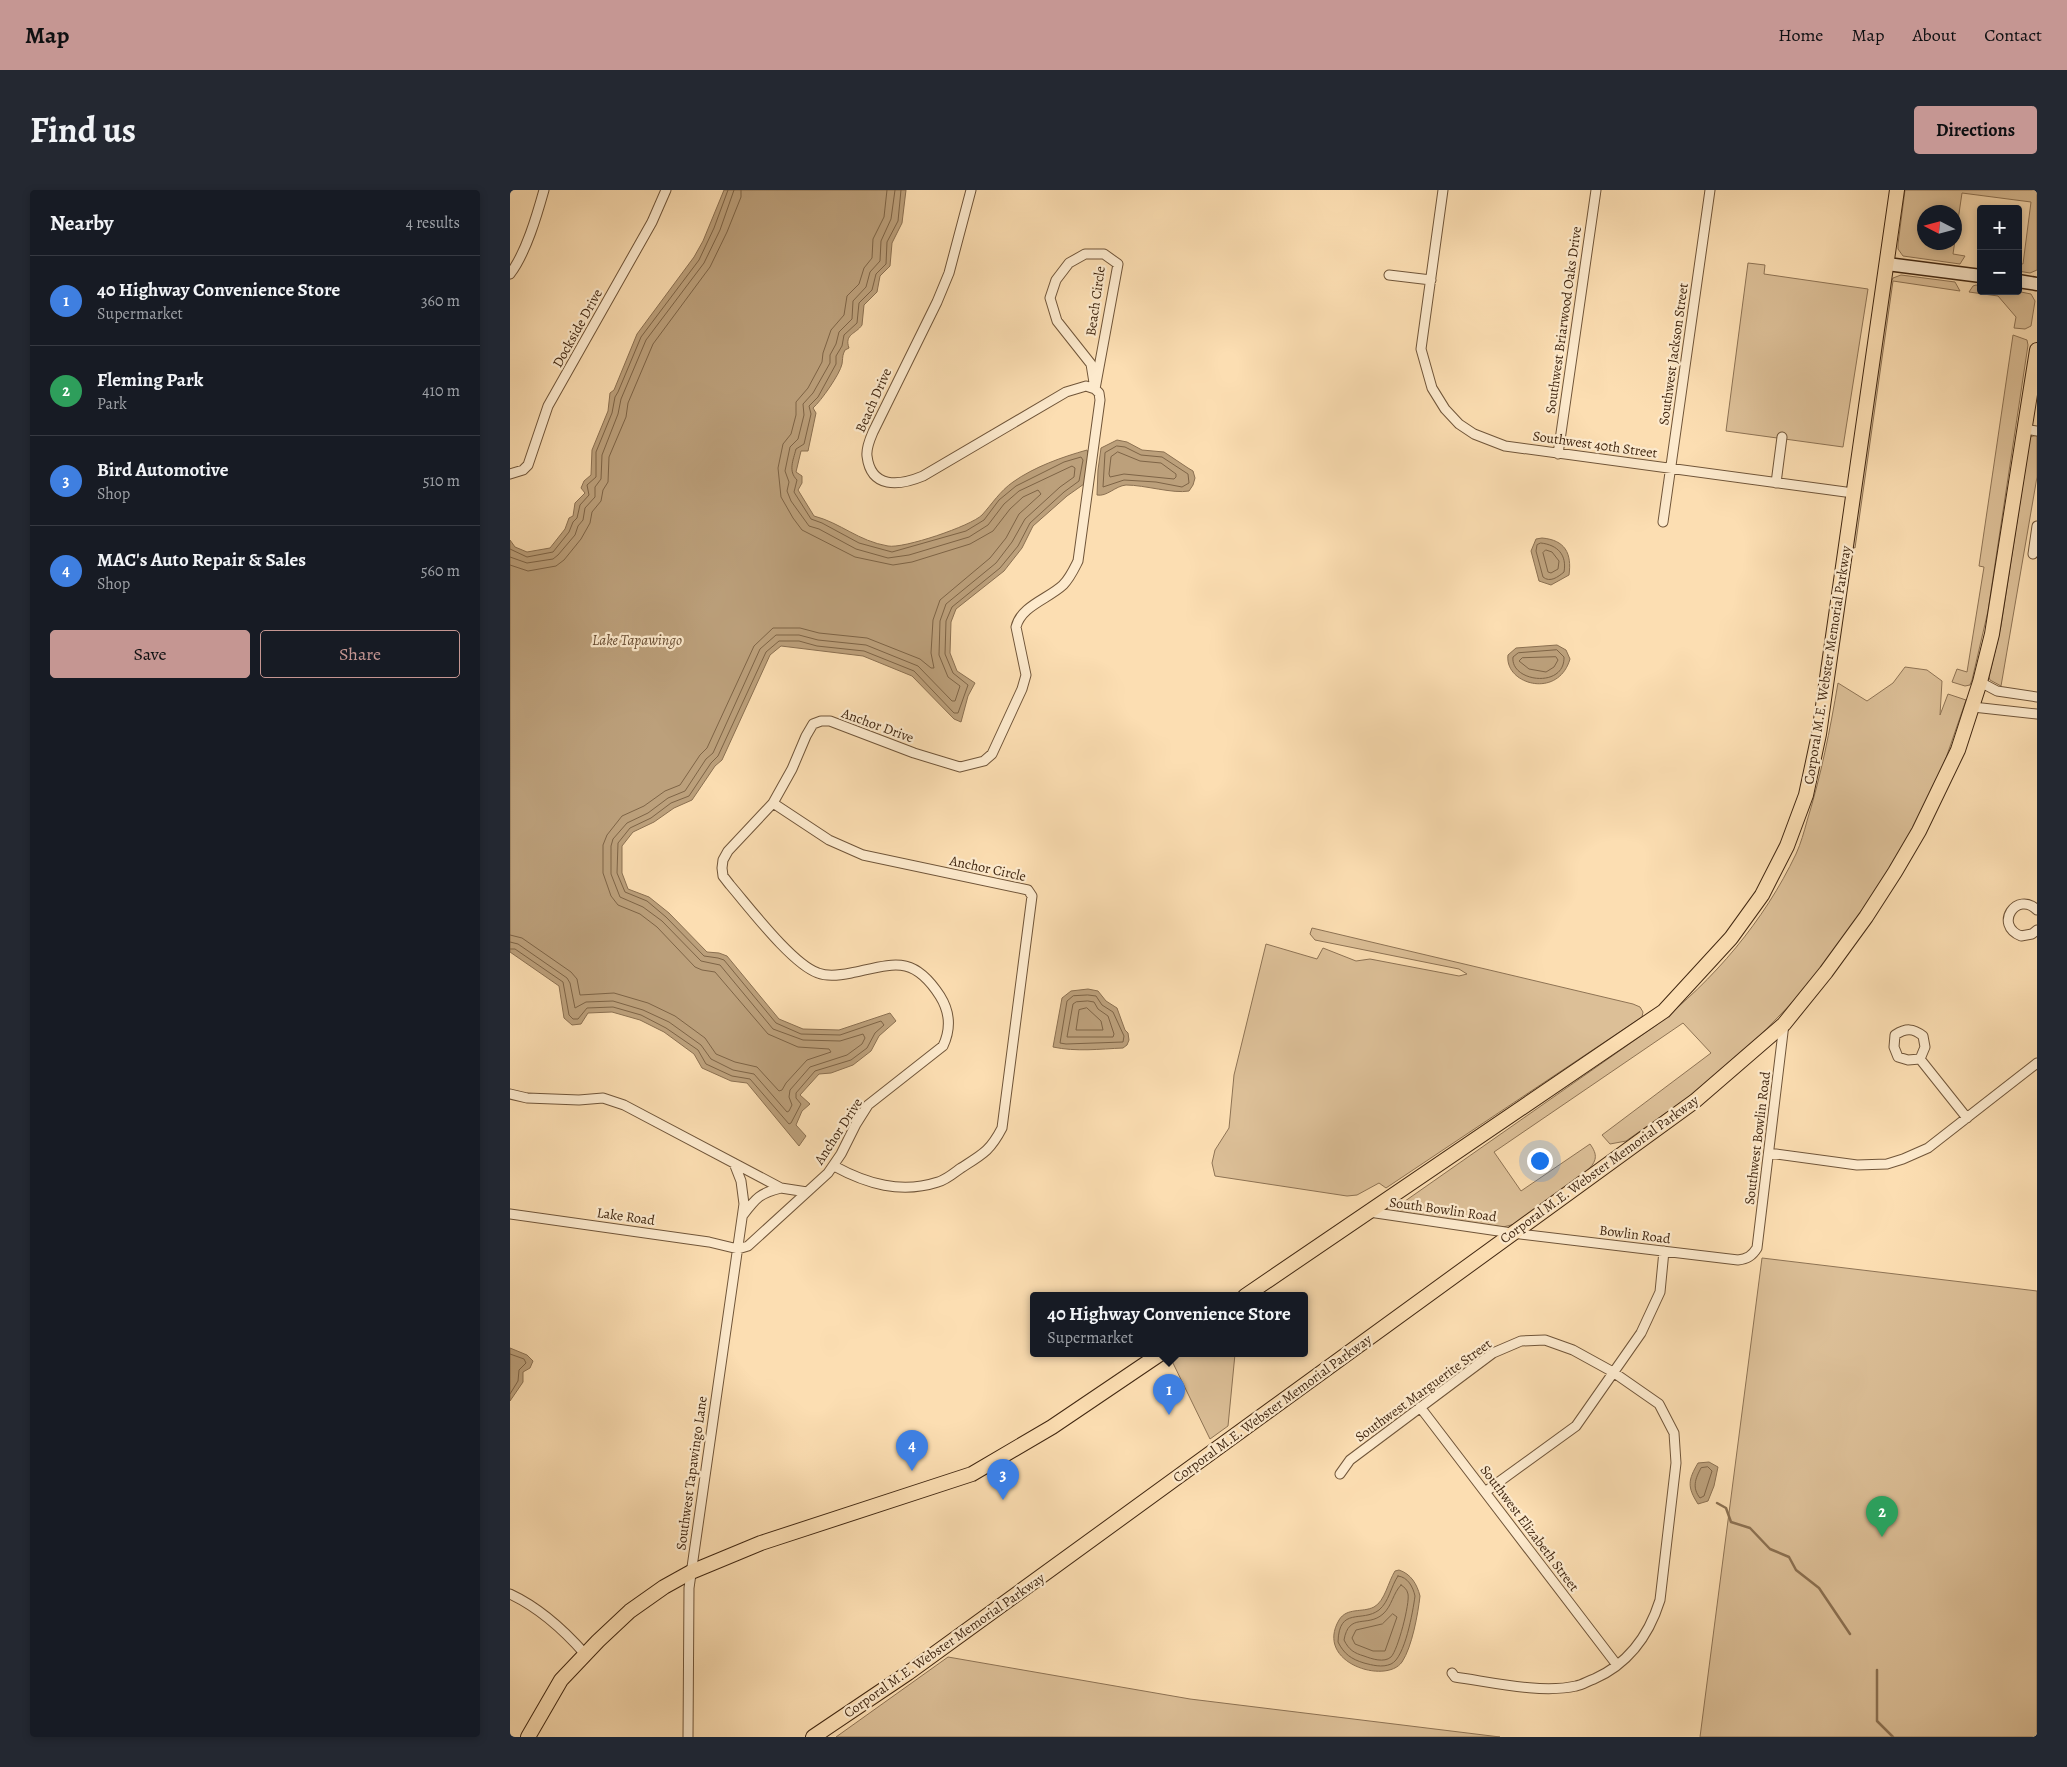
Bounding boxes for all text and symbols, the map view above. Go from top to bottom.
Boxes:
text: Map [25,19,69,51]
text: Home [1778,23,1823,47]
text: Map [1851,23,1884,47]
text: About [1912,23,1956,47]
text: Contact [1984,23,2042,47]
text: Find us [30,106,136,154]
button: Directions [1914,106,2037,154]
north arrow [1917,205,1962,250]
map controls [1977,205,2022,295]
button: + [1977,205,2022,250]
text: Nearby [50,209,113,237]
text: 4 results [406,212,460,234]
street label: Southwest Briarwood Oaks Drive [1541,225,1586,415]
button: − [1977,250,2022,295]
street label: Beach Circle [1081,265,1110,337]
text: 40 Highway Convenience Store [97,277,340,303]
street label: Southwest Jackson Street [1654,281,1693,426]
street label: Dockside Drive [548,285,607,371]
text: 1 [63,290,69,312]
text: 360 m [421,290,460,312]
text: Supermarket [97,303,183,325]
street label: Beach Drive [851,365,896,435]
text: Fleming Park [97,367,203,393]
text: 2 [62,380,70,402]
text: 410 m [422,380,460,402]
text: Park [97,393,127,415]
street label: Southwest 40th Street [1531,426,1659,463]
text: Bird Automotive [97,457,228,483]
text: 3 [63,470,69,492]
text: 510 m [423,470,460,492]
text: Shop [97,483,130,505]
street label: Corporal M.E. Webster Memorial Parkway [1799,544,1856,786]
text: MAC's Auto Repair & Sales [97,547,306,573]
text: 4 [62,560,70,582]
text: 560 m [421,560,460,582]
text: Shop [97,573,130,595]
button: Save [50,630,250,678]
button: Share [260,630,460,678]
water label: Lake Tapawingo [592,630,682,650]
street label: Anchor Drive [838,703,917,747]
street label: Anchor Circle [947,851,1028,886]
street label: Southwest Bowlin Road [1740,1070,1775,1206]
street label: Corporal M.E. Webster Memorial Parkway [1496,1090,1703,1248]
street label: Anchor Drive [809,1094,867,1169]
your location [1527,1148,1553,1174]
street label: South Bowlin Road [1388,1193,1498,1227]
street label: Lake Road [596,1203,657,1230]
street label: Bowlin Road [1598,1221,1672,1248]
popup [1030,1292,1308,1357]
text: 40 Highway Convenience Store [1047,1301,1291,1327]
text: Supermarket [1047,1327,1133,1349]
street label: Corporal M.E. Webster Memorial Parkway [1169,1329,1376,1487]
street label: Southwest Marguerite Street [1351,1334,1496,1446]
pin: 1 [1153,1374,1185,1415]
street label: Southwest Tapawingo Lane [671,1395,712,1551]
pin: 4 [896,1430,928,1471]
pin: 3 [987,1459,1019,1500]
street label: Southwest Elizabeth Street [1476,1461,1584,1596]
pin: 2 [1866,1496,1898,1537]
street label: Corporal M.E. Webster Memorial Parkway [840,1568,1049,1722]

